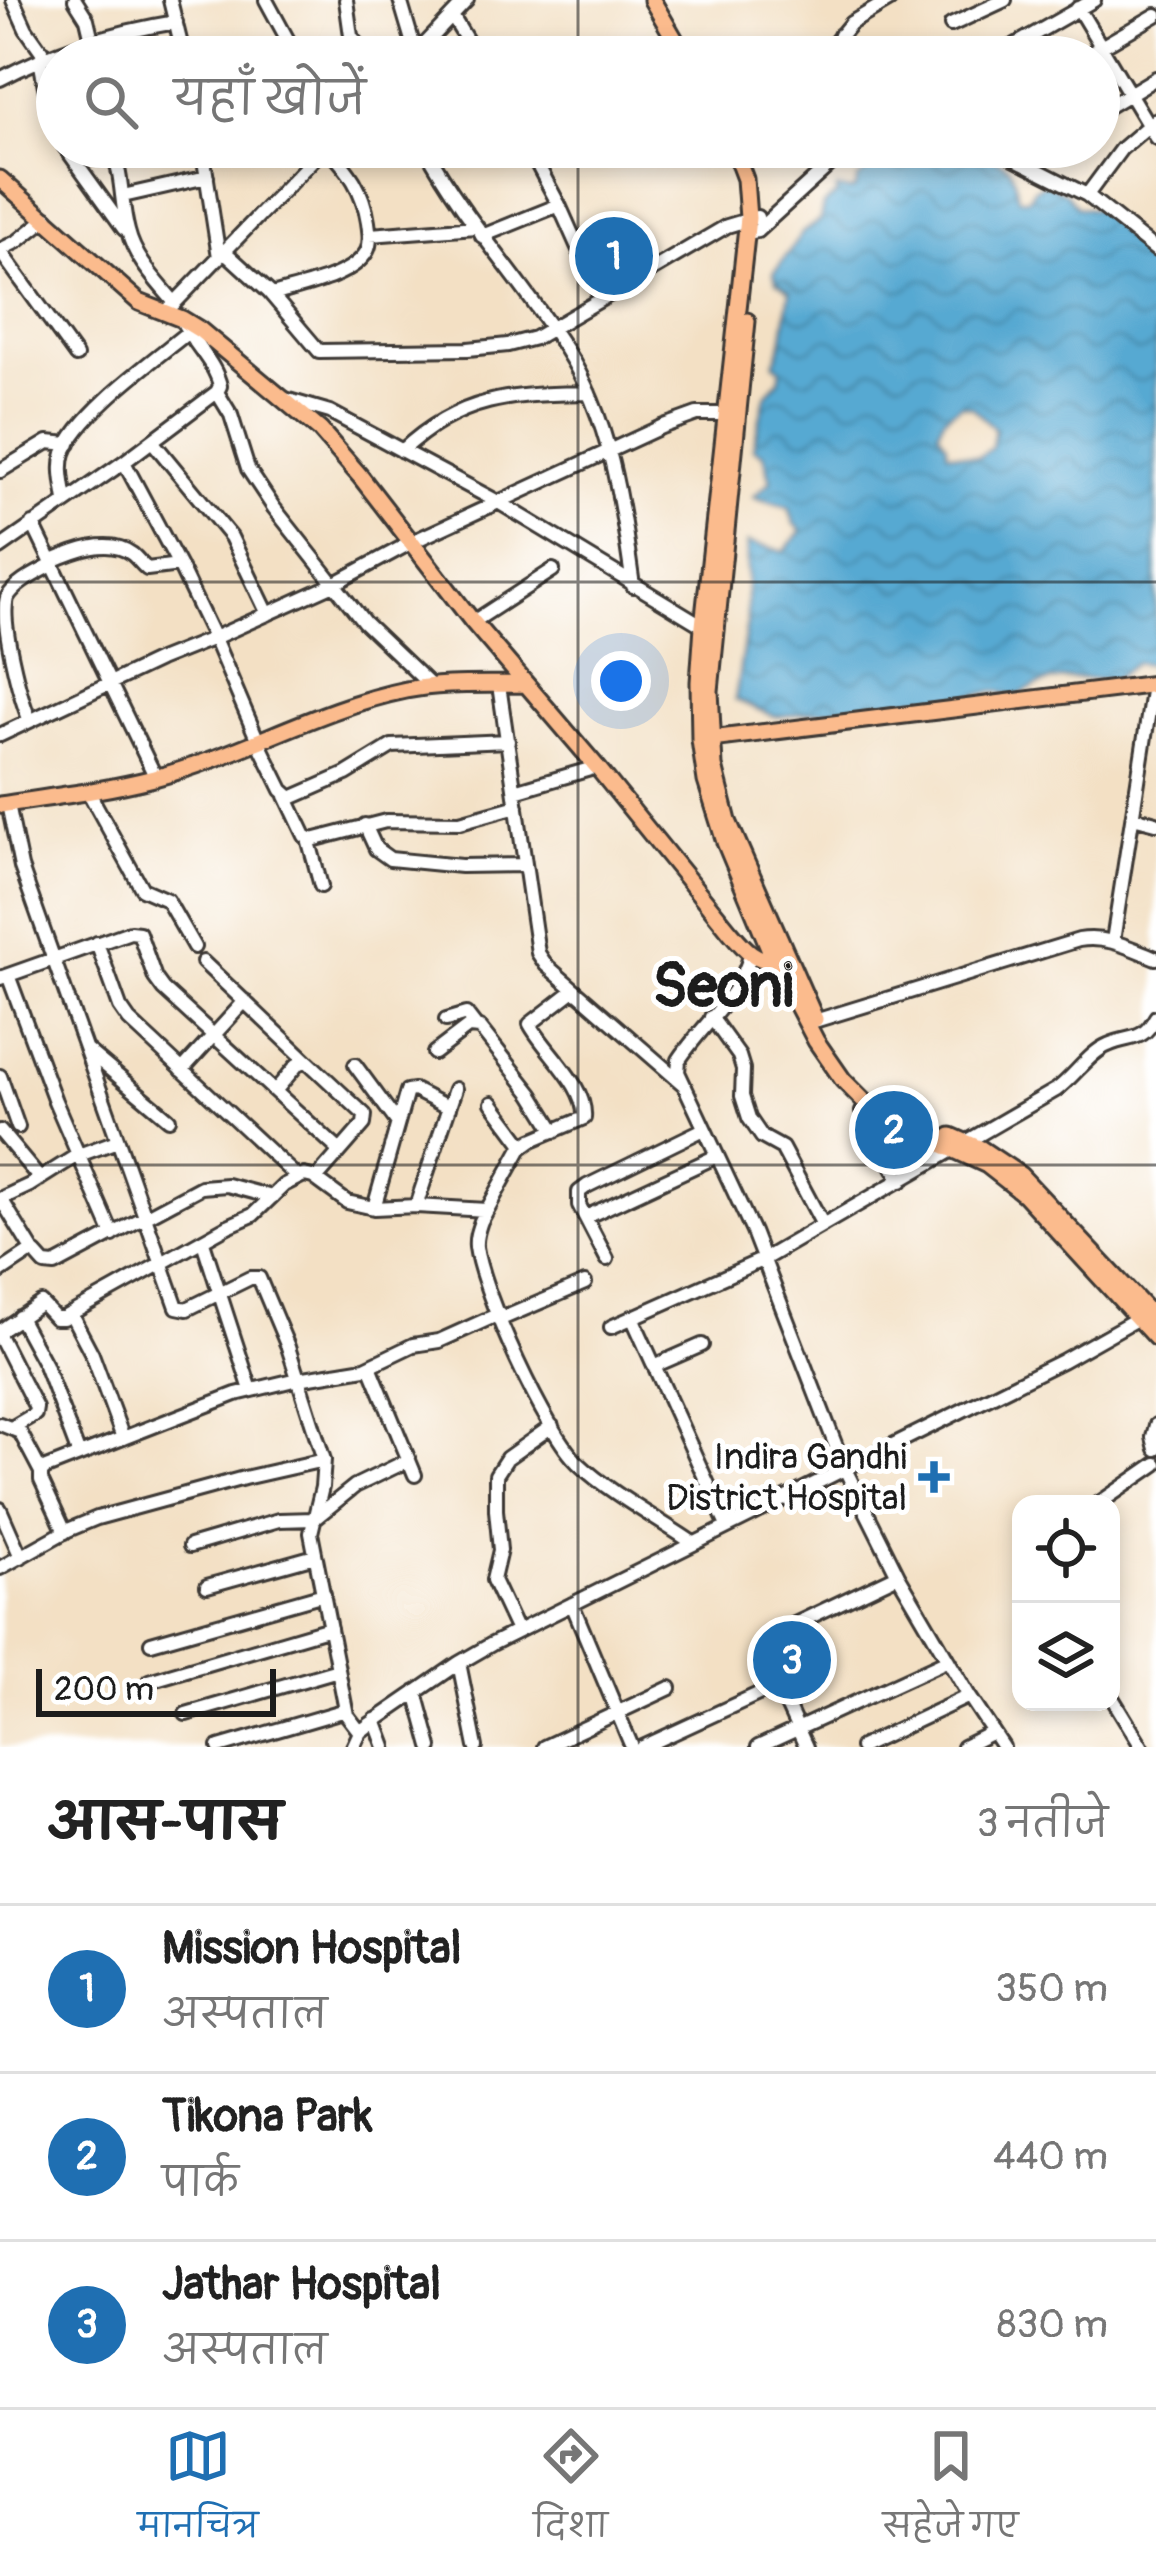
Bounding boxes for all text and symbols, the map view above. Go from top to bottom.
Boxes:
search box [36,36,1120,168]
icon: search [78,69,144,135]
text: यहाँ खोजें [174,72,366,128]
pin: 1 [575,211,653,301]
your location [591,651,651,711]
district label: Seoni [653,950,793,1025]
pin: 2 [855,1085,933,1175]
place label: Indira Gandhi District Hospital [666,1435,907,1521]
marker: Indira Gandhi District Hospital [918,1461,950,1493]
map controls [1012,1495,1120,1711]
button: locate [1012,1495,1120,1603]
button: layers [1012,1603,1120,1711]
pin: 3 [753,1615,831,1705]
scale bar [36,1663,276,1716]
text: 200 m [54,1669,154,1710]
text: आस-पास [48,1791,282,1855]
text: 3 नतीजे [977,1799,1108,1848]
text: Mission Hospital [162,1921,461,1977]
text: 1 [79,1964,95,2013]
text: 350 m [995,1964,1108,2013]
text: अस्पताल [162,1990,328,2039]
text: Tikona Park [162,2089,372,2145]
text: 2 [76,2132,98,2181]
text: 440 m [993,2132,1108,2181]
text: पार्क [162,2158,239,2207]
text: Jathar Hospital [162,2257,441,2313]
text: 3 [76,2300,98,2349]
text: 830 m [997,2300,1108,2349]
text: अस्पताल [162,2326,328,2375]
tab: मानचित्र [137,2423,258,2562]
tab: दिशा [533,2423,608,2562]
tab: सहेजे गए [883,2423,1019,2562]

